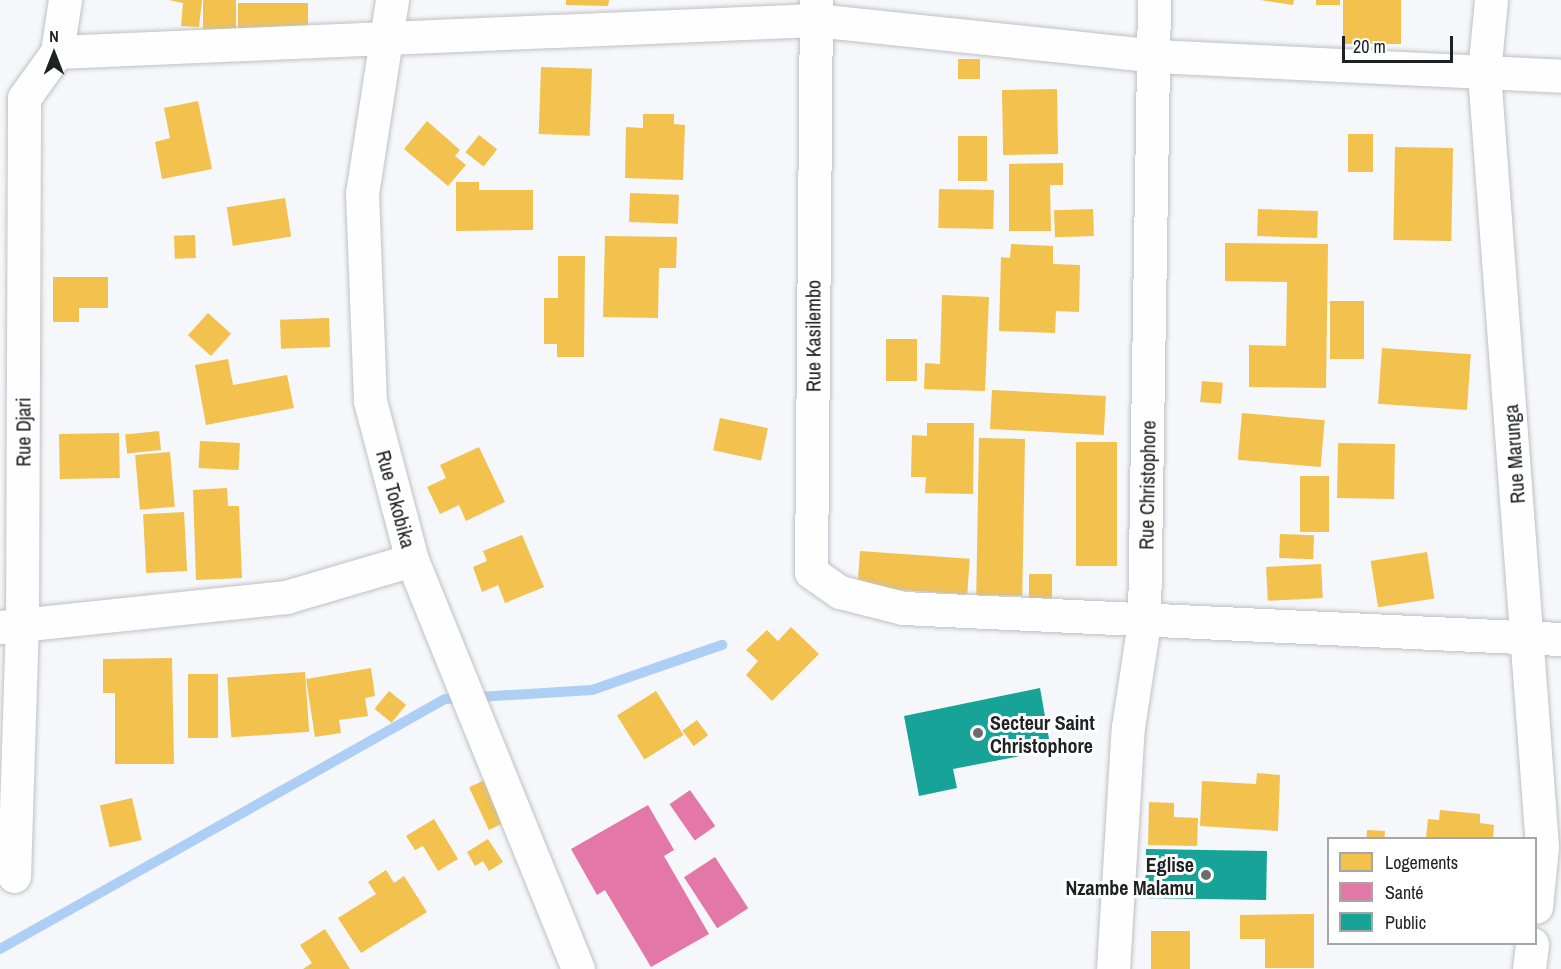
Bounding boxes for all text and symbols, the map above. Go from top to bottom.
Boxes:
north arrow [24,24,84,84]
scale bar [1345,24,1456,62]
text: N [49,25,59,47]
text: 20 m [1353,34,1386,59]
street label: Rue Kasilembo [801,280,825,392]
street label: Rue Djari [11,397,35,467]
street label: Rue Marunga [1499,404,1529,504]
street label: Rue Christophore [1134,420,1160,550]
street label: Rue Tokobika [371,447,421,551]
place label: Secteur Saint Christophore [990,710,1095,757]
marker: Secteur Saint Christophore [971,726,985,740]
legend [1327,837,1537,945]
text: Logements [1385,850,1458,875]
place label: Eglise Nzambe Malamu [1066,852,1194,899]
marker: Eglise Nzambe Malamu [1199,868,1213,882]
text: Santé [1385,880,1424,905]
text: Public [1385,910,1426,935]

